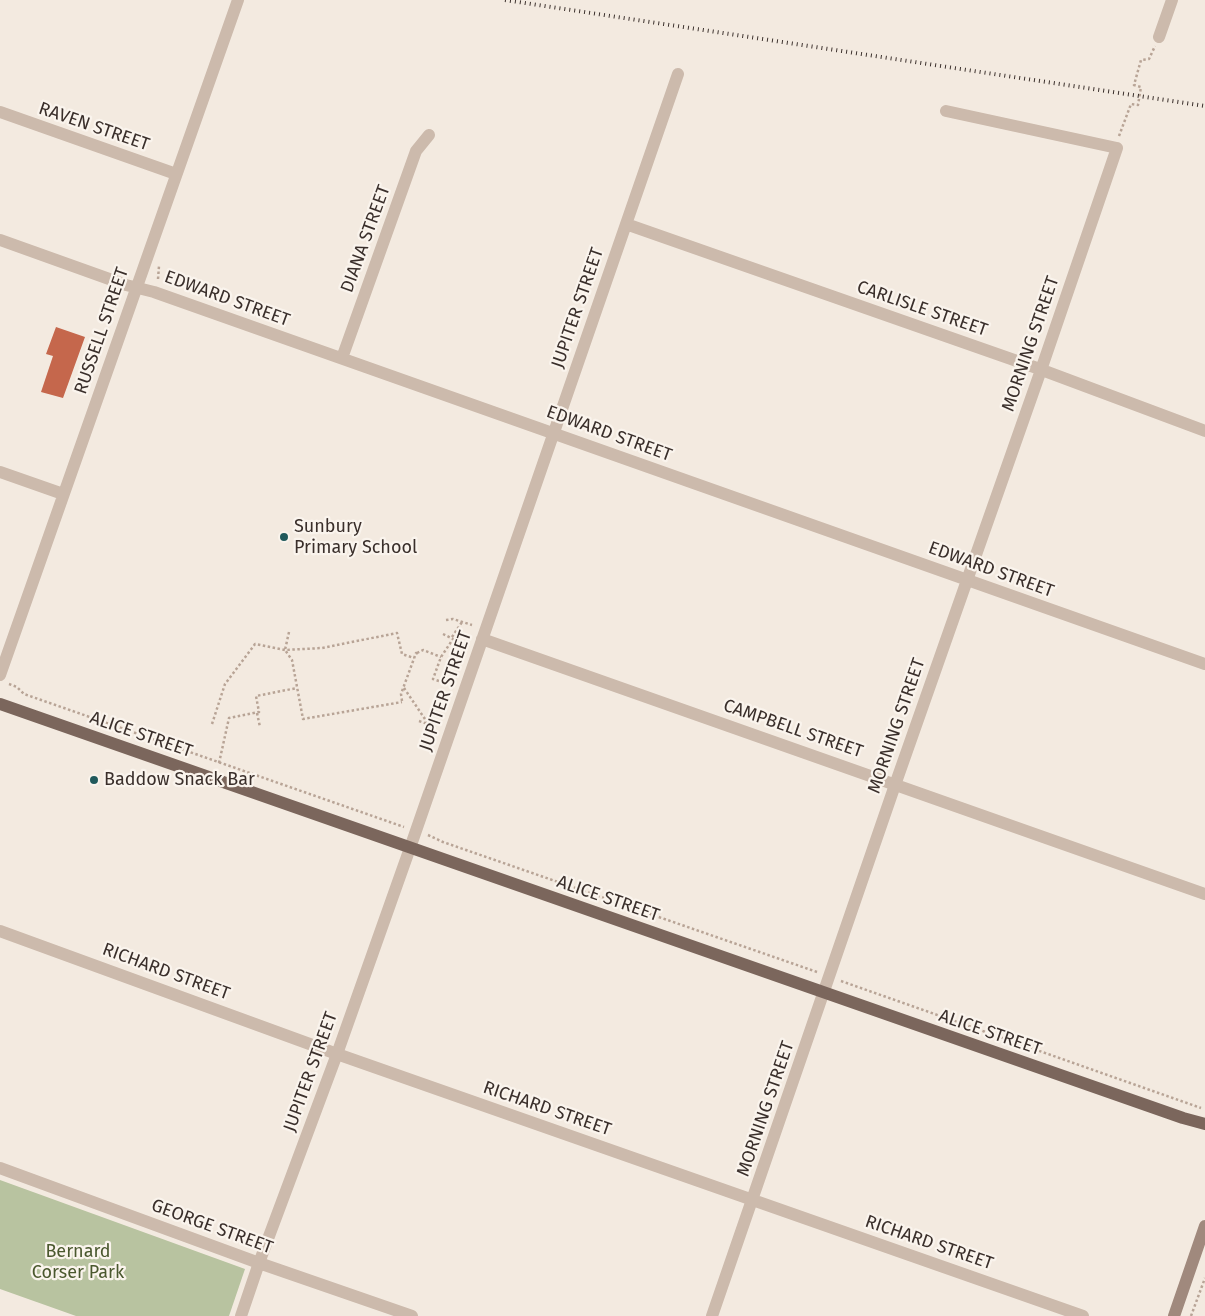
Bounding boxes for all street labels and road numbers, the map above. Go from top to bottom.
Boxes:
street label: RAVEN STREET [36,98,152,156]
street label: DIANA STREET [337,182,395,296]
street label: JUPITER STREET [547,245,609,371]
street label: RUSSELL STREET [70,265,134,397]
street label: EDWARD STREET [161,266,293,332]
street label: MORNING STREET [998,274,1064,414]
street label: CARLISLE STREET [854,277,990,341]
street label: EDWARD STREET [543,401,675,467]
street label: EDWARD STREET [925,537,1057,603]
street label: JUPITER STREET [415,628,477,754]
street label: MORNING STREET [864,656,930,796]
street label: CAMPBELL STREET [720,695,866,763]
street label: ALICE STREET [87,707,195,763]
street label: ALICE STREET [554,871,662,927]
street label: RICHARD STREET [99,939,233,1005]
street label: ALICE STREET [936,1005,1044,1061]
street label: JUPITER STREET [279,1009,343,1135]
street label: MORNING STREET [733,1039,799,1179]
street label: RICHARD STREET [480,1077,614,1141]
street label: GEORGE STREET [148,1195,276,1259]
street label: RICHARD STREET [862,1211,996,1275]

